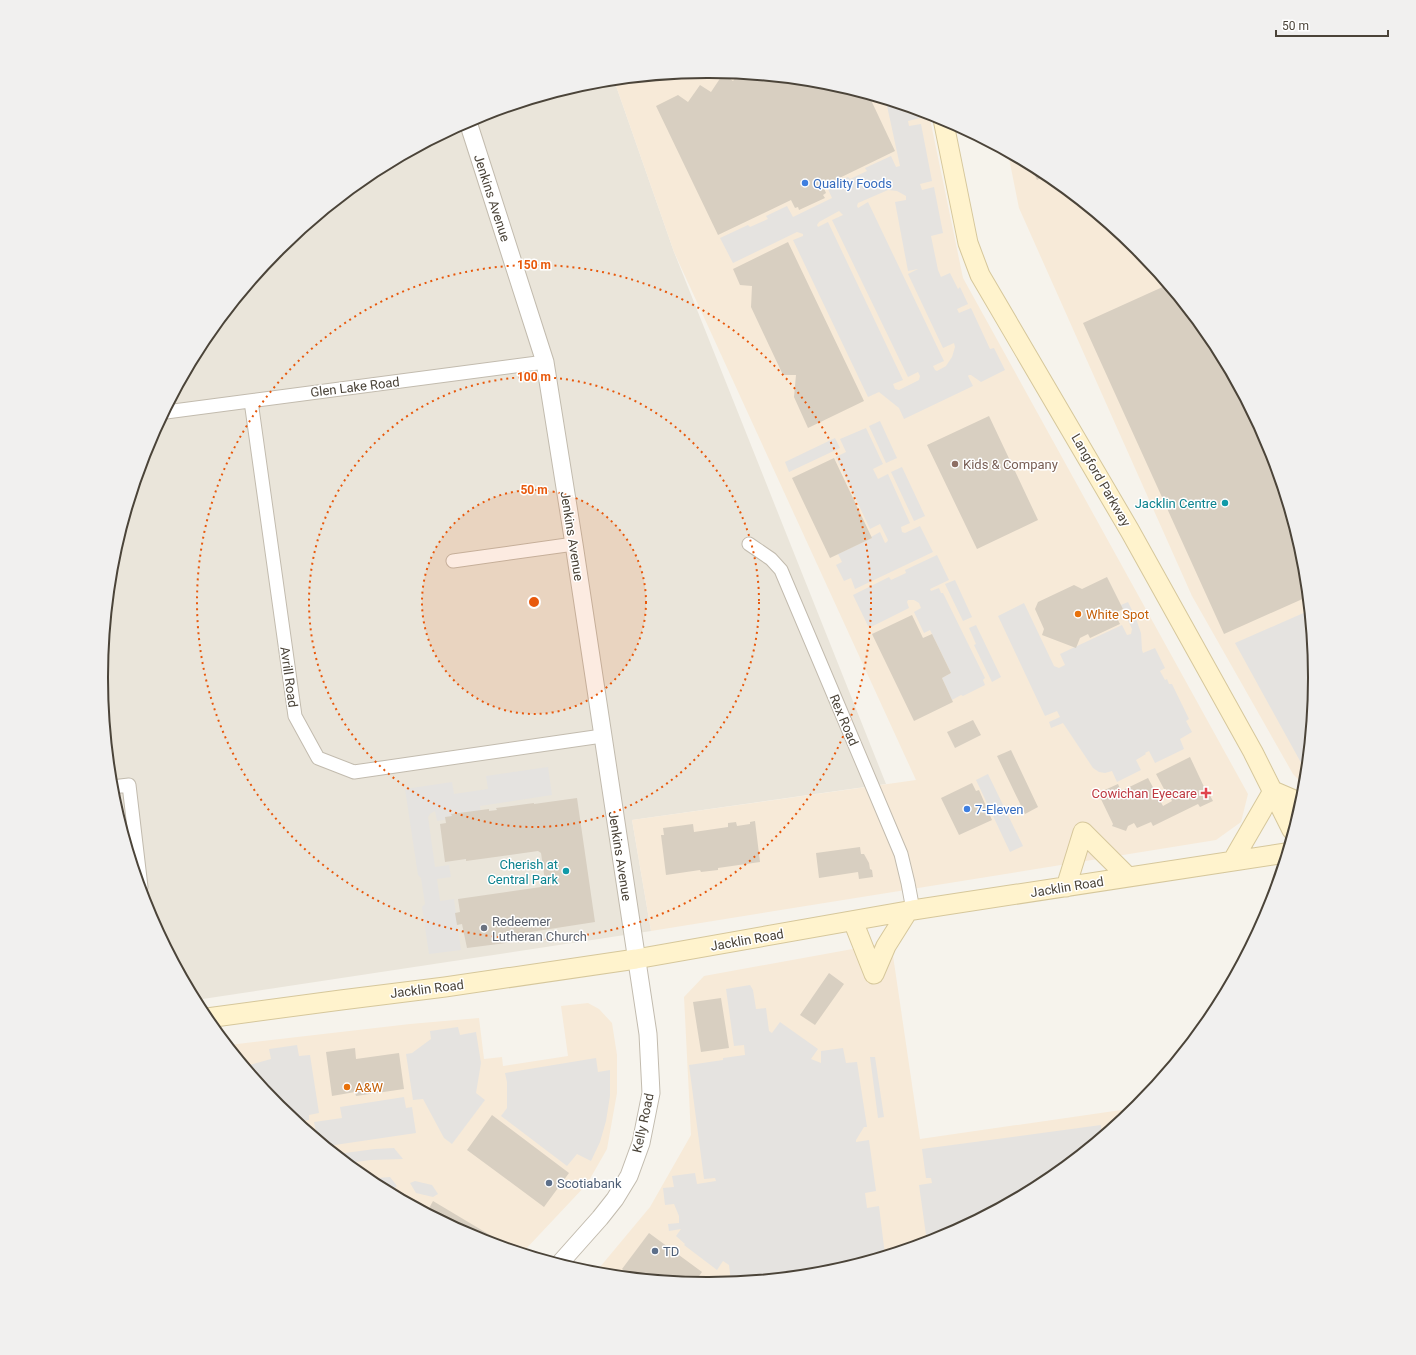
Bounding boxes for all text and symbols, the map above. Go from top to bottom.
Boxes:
scale bar [1276,12,1388,38]
text: 50 m [1282,19,1309,33]
street label: Jenkins Avenue [471,153,513,244]
place label: Quality Foods [813,176,892,191]
marker: Quality Foods [800,178,810,188]
text: 150 m [517,258,551,272]
text: 100 m [517,370,551,384]
street label: Glen Lake Road [310,374,400,400]
street label: Langford Parkway [1068,431,1134,529]
place label: Kids & Company [963,457,1058,472]
marker: Kids & Company [950,459,960,469]
text: 50 m [520,483,548,497]
street label: Jenkins Avenue [558,490,587,582]
place label: Jacklin Centre [1135,496,1217,511]
marker: Jacklin Centre [1220,498,1230,508]
centre of rings [527,595,541,609]
place label: White Spot [1086,607,1149,622]
marker: White Spot [1073,609,1083,619]
street label: Avrill Road [277,646,301,708]
street label: Rex Road [826,692,862,748]
place label: Cowichan Eyecare [1092,786,1197,801]
marker: Cowichan Eyecare [1200,787,1212,799]
place label: 7-Eleven [975,802,1024,817]
marker: 7-Eleven [962,804,972,814]
street label: Jenkins Avenue [606,810,635,902]
place label: Cherish at Central Park [487,857,558,887]
marker: Cherish at Central Park [561,866,571,876]
street label: Jacklin Road [1029,874,1105,900]
place label: Redeemer Lutheran Church [492,914,587,944]
marker: Redeemer Lutheran Church [479,923,489,933]
street label: Jacklin Road [709,926,785,954]
street label: Jacklin Road [389,977,465,1001]
place label: A&W [355,1080,384,1095]
marker: A&W [342,1082,352,1092]
street label: Kelly Road [629,1092,657,1154]
place label: Scotiabank [557,1176,622,1191]
marker: Scotiabank [544,1178,554,1188]
place label: TD [663,1244,679,1259]
marker: TD [650,1246,660,1256]

